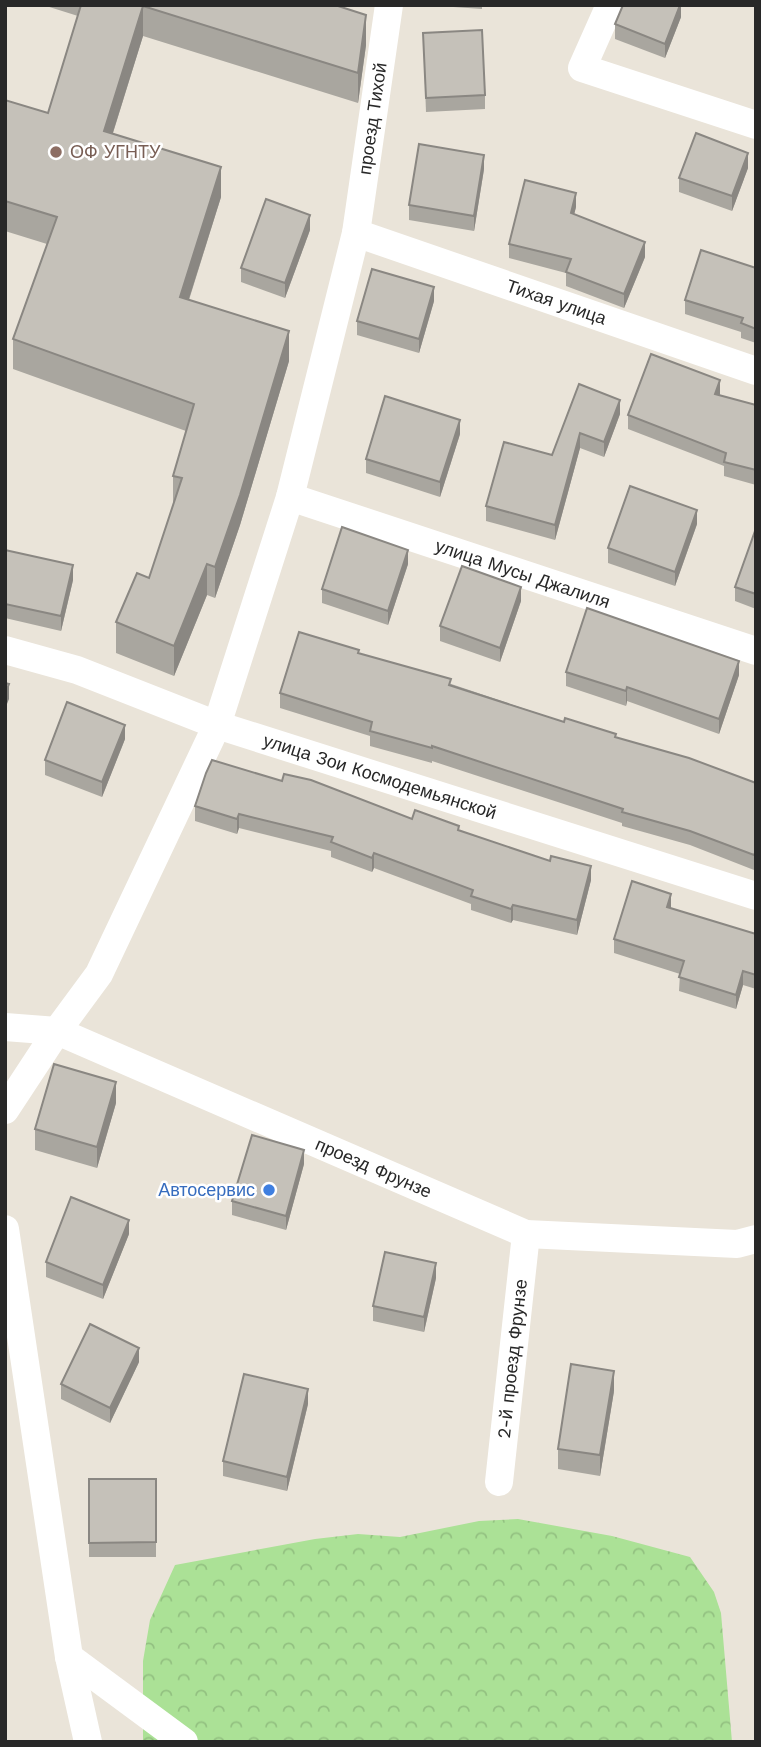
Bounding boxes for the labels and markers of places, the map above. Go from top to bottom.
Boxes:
place label: ОФ УГНТУ [70,141,161,162]
marker: ОФ УГНТУ [48,144,64,160]
place label: Автосервис [158,1179,255,1200]
marker: Автосервис [261,1182,277,1198]

